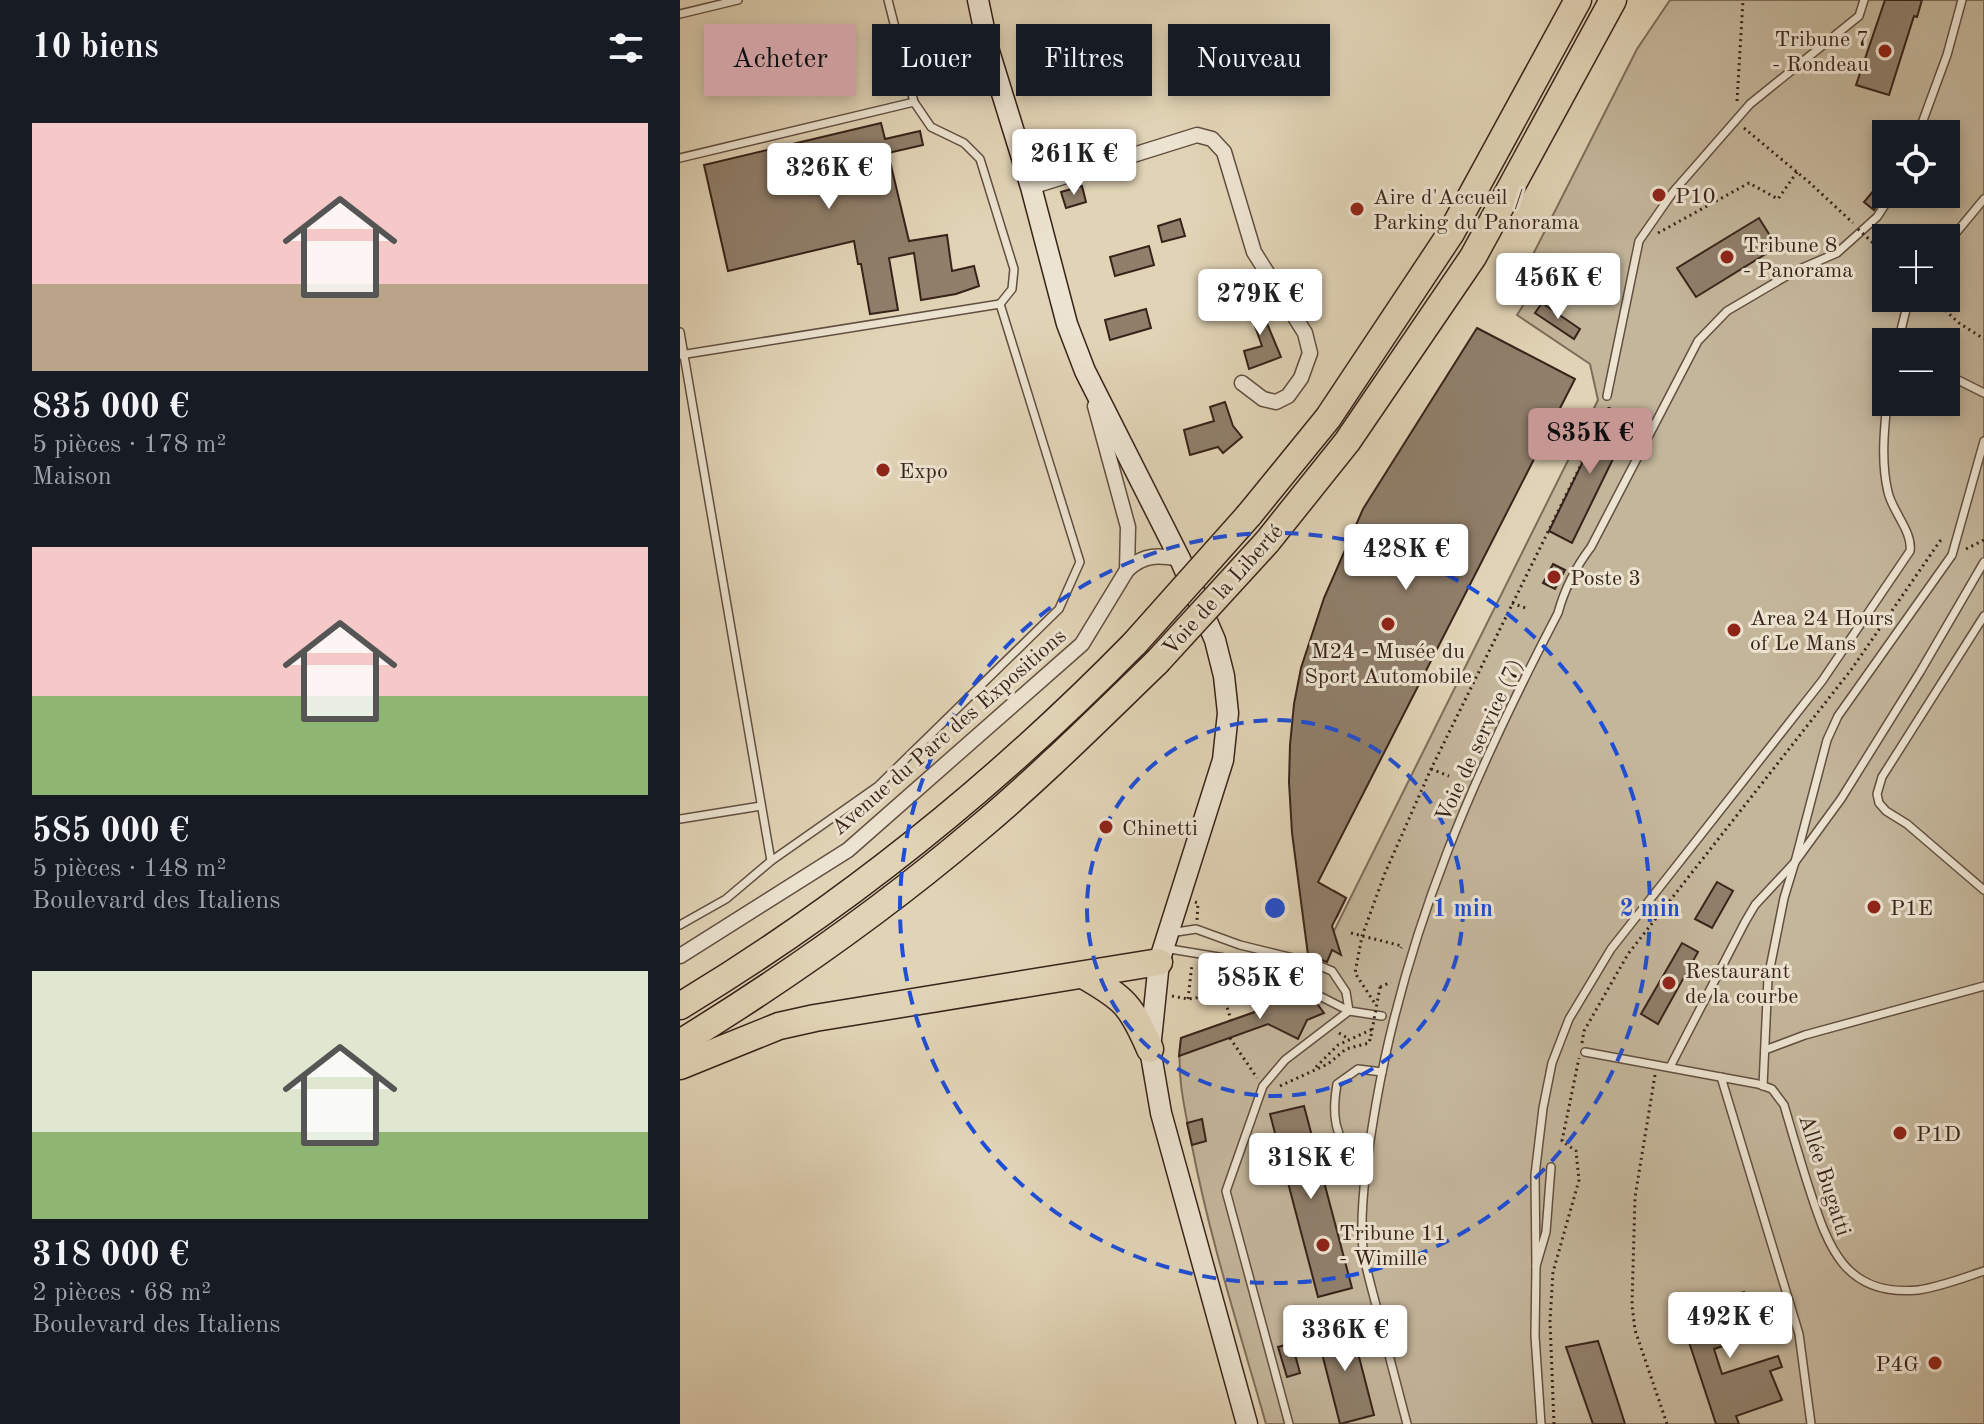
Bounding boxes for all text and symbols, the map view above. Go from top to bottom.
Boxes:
chip: Acheter [704,24,856,96]
chip: Louer [872,24,1000,96]
chip: Filtres [1016,24,1152,96]
chip: Nouveau [1168,24,1330,96]
icon: filters [604,26,648,70]
place label: Tribune 7 - Rondeau [1772,29,1869,76]
text: 10 biens [32,31,159,65]
marker: Tribune 7 - Rondeau [1876,42,1894,60]
map controls [1872,120,1960,416]
button: locate [1872,120,1960,208]
pin: 261K € [1009,129,1139,197]
text: 261K € [1030,142,1118,168]
pin: 326K € [764,143,894,211]
text: 326K € [785,156,873,182]
icon: home [268,175,412,319]
marker: P10 [1650,186,1668,204]
place label: P10 [1675,186,1715,208]
place label: Aire d'Accueil / Parking du Panorama [1373,187,1580,234]
marker: Aire d'Accueil / Parking du Panorama [1348,200,1366,218]
button: + [1872,224,1960,312]
place label: Tribune 8 - Panorama [1743,235,1853,282]
marker: Tribune 8 - Panorama [1718,248,1736,266]
pin: 456K € [1493,253,1623,321]
text: 456K € [1514,266,1602,292]
pin: 279K € [1195,269,1325,337]
text: 279K € [1216,282,1304,308]
button: − [1872,328,1960,416]
text: 835 000 € [32,391,189,425]
pin: 835K € [1525,408,1655,476]
text: 835K € [1546,421,1634,447]
text: 5 pièces · 178 m² [32,432,226,458]
marker: Expo [874,461,892,479]
place label: Expo [899,461,948,483]
text: Maison [32,464,112,490]
street label: Voie de la Liberté [1159,521,1288,660]
pin: 428K € [1341,524,1471,592]
text: 428K € [1362,537,1450,563]
marker: Poste 3 [1545,568,1563,586]
place label: Poste 3 [1570,568,1641,590]
icon: home [268,599,412,743]
place label: Area 24 Hours of Le Mans [1750,608,1893,655]
marker: M24 - Musée du Sport Automobile [1379,615,1397,633]
marker: Area 24 Hours of Le Mans [1725,621,1743,639]
street label: Avenue du Parc des Expositions [828,625,1071,840]
place label: M24 - Musée du Sport Automobile [1304,641,1472,688]
street label: Voie de service (7) [1432,656,1527,826]
text: 585 000 € [32,815,189,849]
marker: Chinetti [1097,818,1115,836]
place label: Chinetti [1122,818,1198,840]
text: 5 pièces · 148 m² [32,856,226,882]
text: Boulevard des Italiens [32,888,281,914]
centre of rings [1261,894,1289,922]
text: 1 min [1433,898,1493,922]
text: 2 min [1620,898,1680,922]
marker: P1E [1865,898,1883,916]
place label: P1E [1890,898,1933,920]
pin: 585K € [1195,953,1325,1021]
place label: Restaurant de la courbe [1685,961,1798,1008]
text: 585K € [1216,966,1304,992]
marker: Restaurant de la courbe [1660,974,1678,992]
icon: home [268,1023,412,1167]
street label: Allée Bugatti [1794,1112,1854,1239]
marker: P1D [1891,1124,1909,1142]
place label: P1D [1916,1124,1961,1146]
pin: 318K € [1246,1133,1376,1201]
text: 318K € [1267,1146,1355,1172]
place label: Tribune 11 - Wimille [1339,1223,1446,1270]
marker: Tribune 11 - Wimille [1314,1236,1332,1254]
text: 318 000 € [32,1239,189,1273]
text: 2 pièces · 68 m² [32,1280,211,1306]
pin: 492K € [1665,1292,1795,1360]
pin: 336K € [1280,1305,1410,1373]
text: 492K € [1686,1305,1774,1331]
text: Boulevard des Italiens [32,1312,281,1338]
text: 336K € [1301,1318,1389,1344]
place label: P4G [1875,1354,1919,1376]
marker: P4G [1926,1354,1944,1372]

